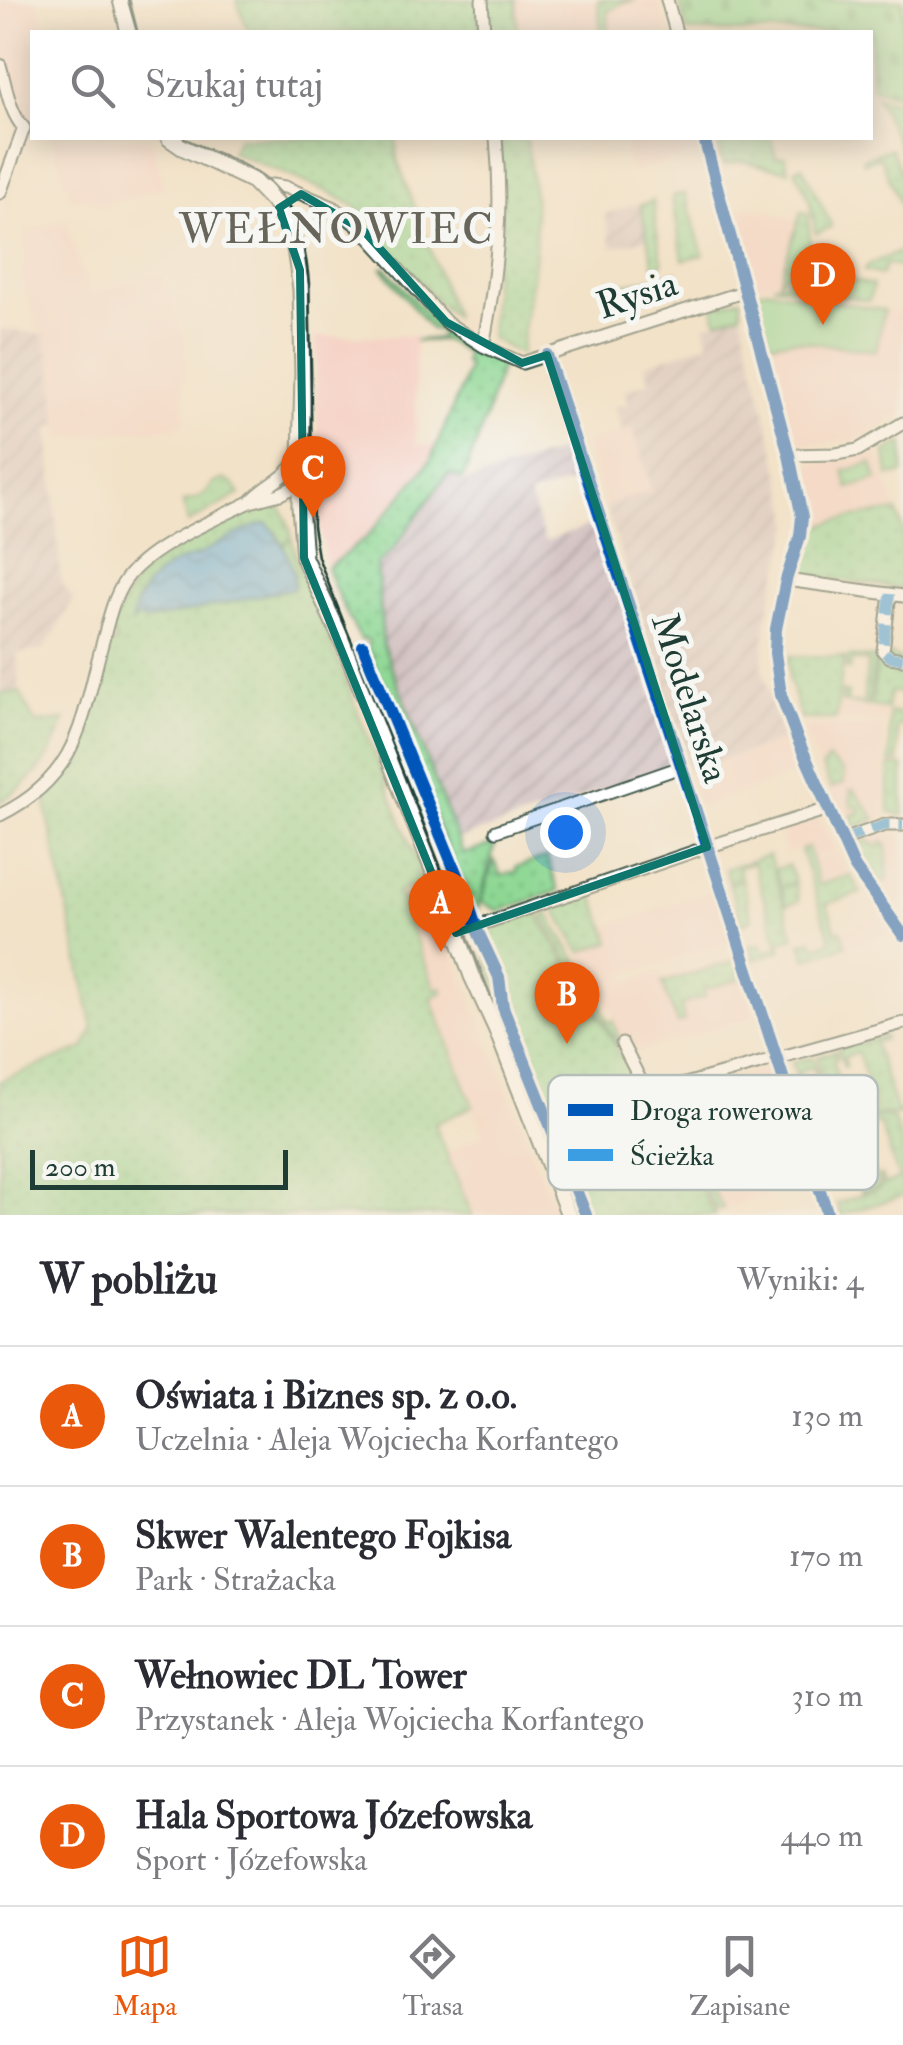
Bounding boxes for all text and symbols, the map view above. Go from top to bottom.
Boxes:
search box [30,30,873,140]
icon: search [65,58,120,113]
text: Szukaj tutaj [145,61,323,109]
district label: WEŁNOWIEC [178,204,495,256]
pin: D [790,242,856,325]
street label: Rysia [591,259,684,330]
pin: C [280,436,346,518]
street label: Modelarska [640,607,740,789]
your location [540,807,591,858]
pin: A [408,870,474,952]
pin: B [534,962,600,1044]
legend [548,1075,878,1190]
text: Droga rowerowa [630,1094,813,1129]
text: Ścieżka [630,1139,715,1174]
scale bar [30,1145,288,1190]
text: 200 m [45,1150,116,1185]
text: W pobliżu [40,1254,217,1306]
text: Wyniki: 4 [737,1260,863,1300]
text: Oświata i Biznes sp. z o.o. [135,1372,517,1420]
text: A [62,1396,83,1436]
text: 130 m [791,1396,863,1436]
text: Uczelnia · Aleja Wojciecha Korfantego [135,1420,619,1460]
text: Skwer Walentego Fojkisa [135,1512,511,1560]
text: B [62,1536,83,1576]
text: 170 m [789,1536,863,1576]
text: Park · Strażacka [135,1560,336,1600]
text: Wełnowiec DL Tower [135,1652,467,1700]
text: C [61,1676,84,1716]
text: 310 m [792,1676,863,1716]
text: Przystanek · Aleja Wojciecha Korfantego [135,1700,644,1740]
text: Hala Sportowa Józefowska [135,1792,532,1840]
text: D [59,1816,86,1856]
text: 440 m [781,1816,863,1856]
text: Sport · Józefowska [135,1840,367,1880]
tab: Mapa [113,1929,177,2024]
tab: Trasa [403,1929,463,2024]
tab: Zapisane [689,1929,790,2024]

